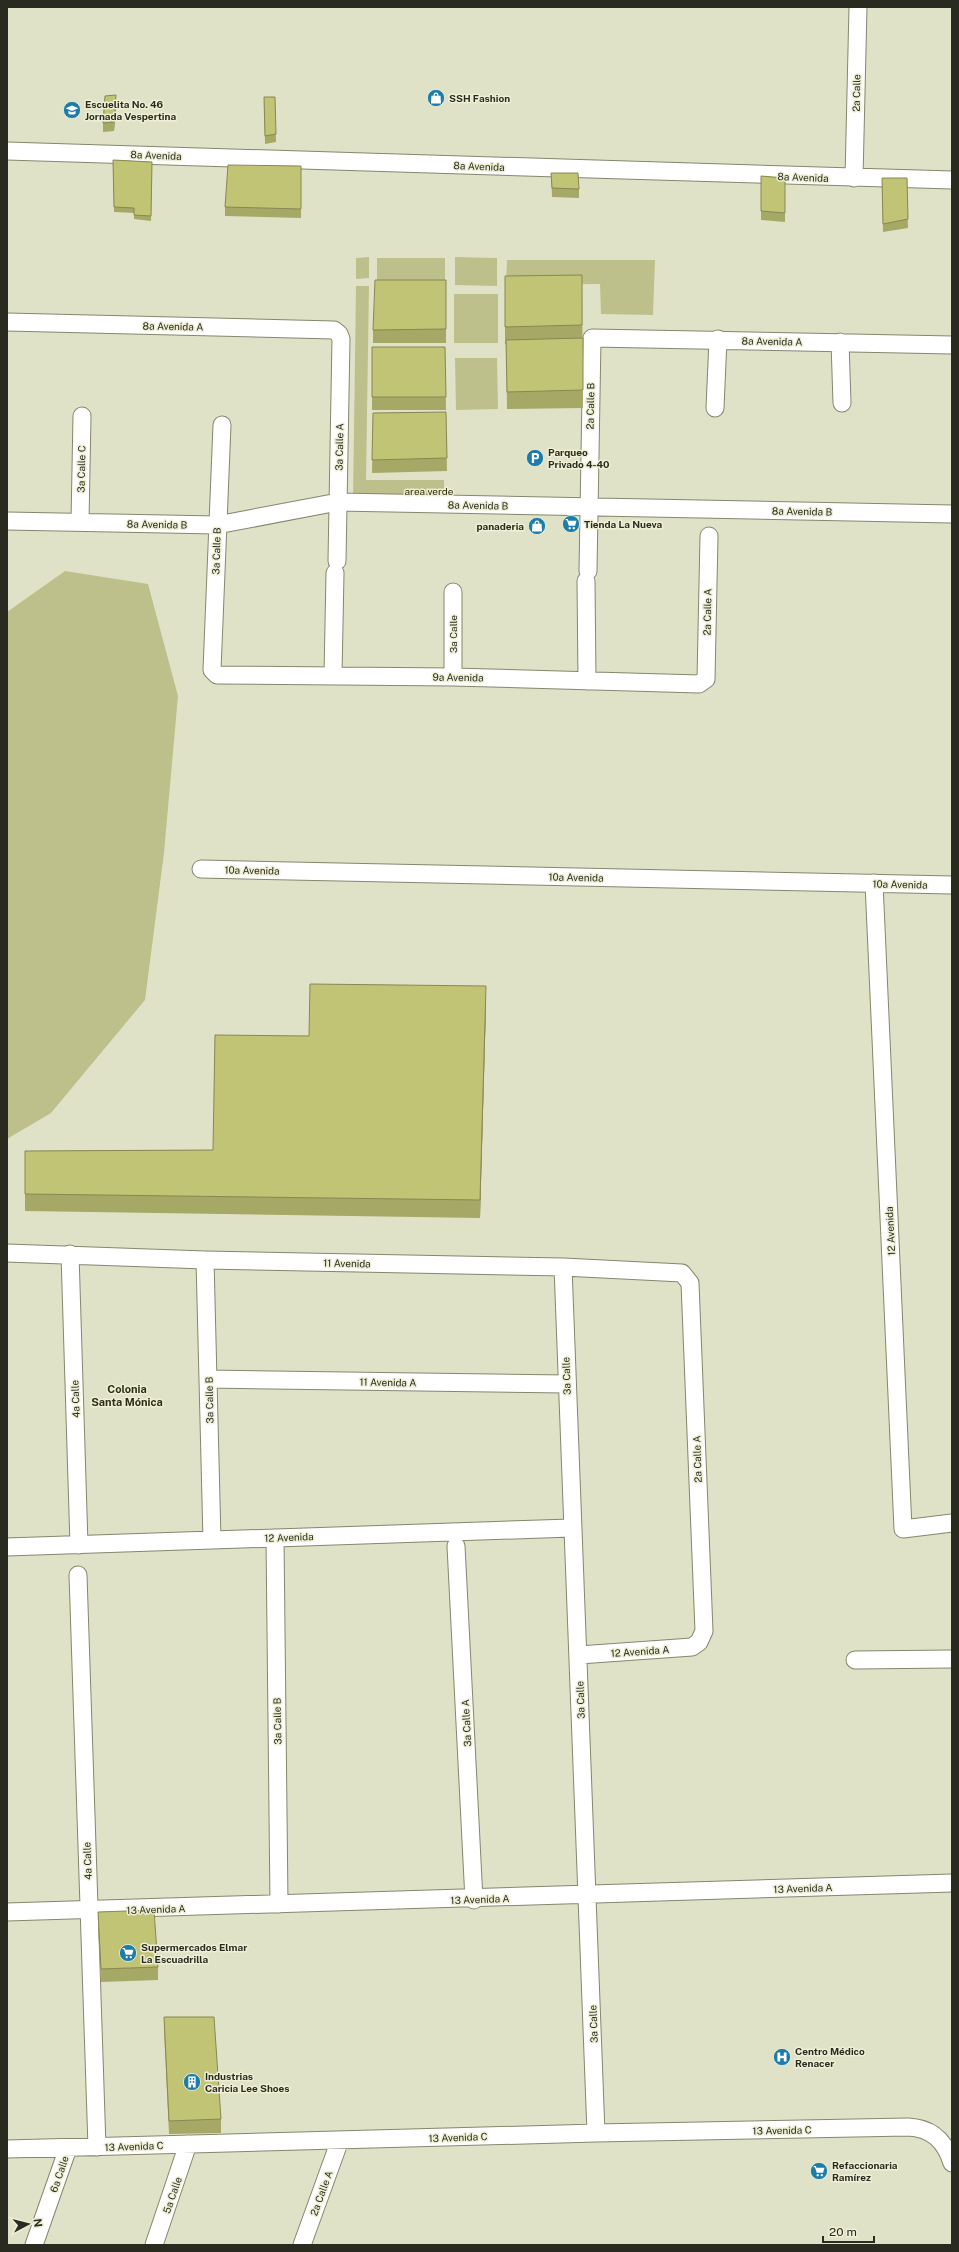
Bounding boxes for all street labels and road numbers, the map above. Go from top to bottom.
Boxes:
street label: 2a Calle [850,74,862,112]
street label: 8a Avenida [130,148,182,162]
street label: 8a Avenida [453,159,505,173]
street label: 8a Avenida [777,170,829,184]
street label: 8a Avenida A [142,319,204,333]
street label: 8a Avenida A [741,334,803,348]
street label: 2a Calle B [584,382,596,429]
street label: 3a Calle A [333,423,345,471]
street label: 3a Calle C [75,445,87,493]
street label: 8a Avenida B [448,498,509,512]
street label: 8a Avenida B [772,504,833,518]
street label: 8a Avenida B [127,517,188,531]
street label: 3a Calle B [209,527,223,575]
street label: 2a Calle A [701,588,713,636]
street label: 3a Calle [447,615,459,653]
street label: 9a Avenida [432,671,484,683]
street label: 10a Avenida [224,864,280,876]
street label: 10a Avenida [548,871,604,883]
street label: 10a Avenida [872,878,928,890]
street label: 12 Avenida [883,1206,897,1256]
street label: 11 Avenida [323,1257,371,1269]
street label: 3a Calle [559,1357,573,1395]
street label: 3a Calle B [203,1376,215,1424]
street label: 11 Avenida A [359,1376,417,1388]
street label: 4a Calle [68,1380,82,1418]
street label: 2a Calle A [690,1435,704,1483]
street label: 12 Avenida [264,1530,314,1544]
street label: 12 Avenida A [610,1643,670,1659]
street label: 3a Calle [573,1681,587,1719]
street label: 3a Calle B [271,1697,283,1745]
street label: 3a Calle A [459,1699,473,1747]
street label: 4a Calle [80,1842,94,1880]
street label: 13 Avenida A [773,1881,833,1895]
street label: 13 Avenida A [450,1892,510,1906]
street label: 13 Avenida A [126,1902,186,1916]
street label: 3a Calle [586,2005,600,2043]
street label: 13 Avenida C [752,2123,812,2137]
street label: 13 Avenida C [428,2130,488,2144]
street label: 13 Avenida C [104,2139,164,2153]
street label: 6a Calle [47,2154,71,2194]
street label: 2a Calle A [307,2169,335,2217]
street label: 5a Calle [160,2175,184,2215]

